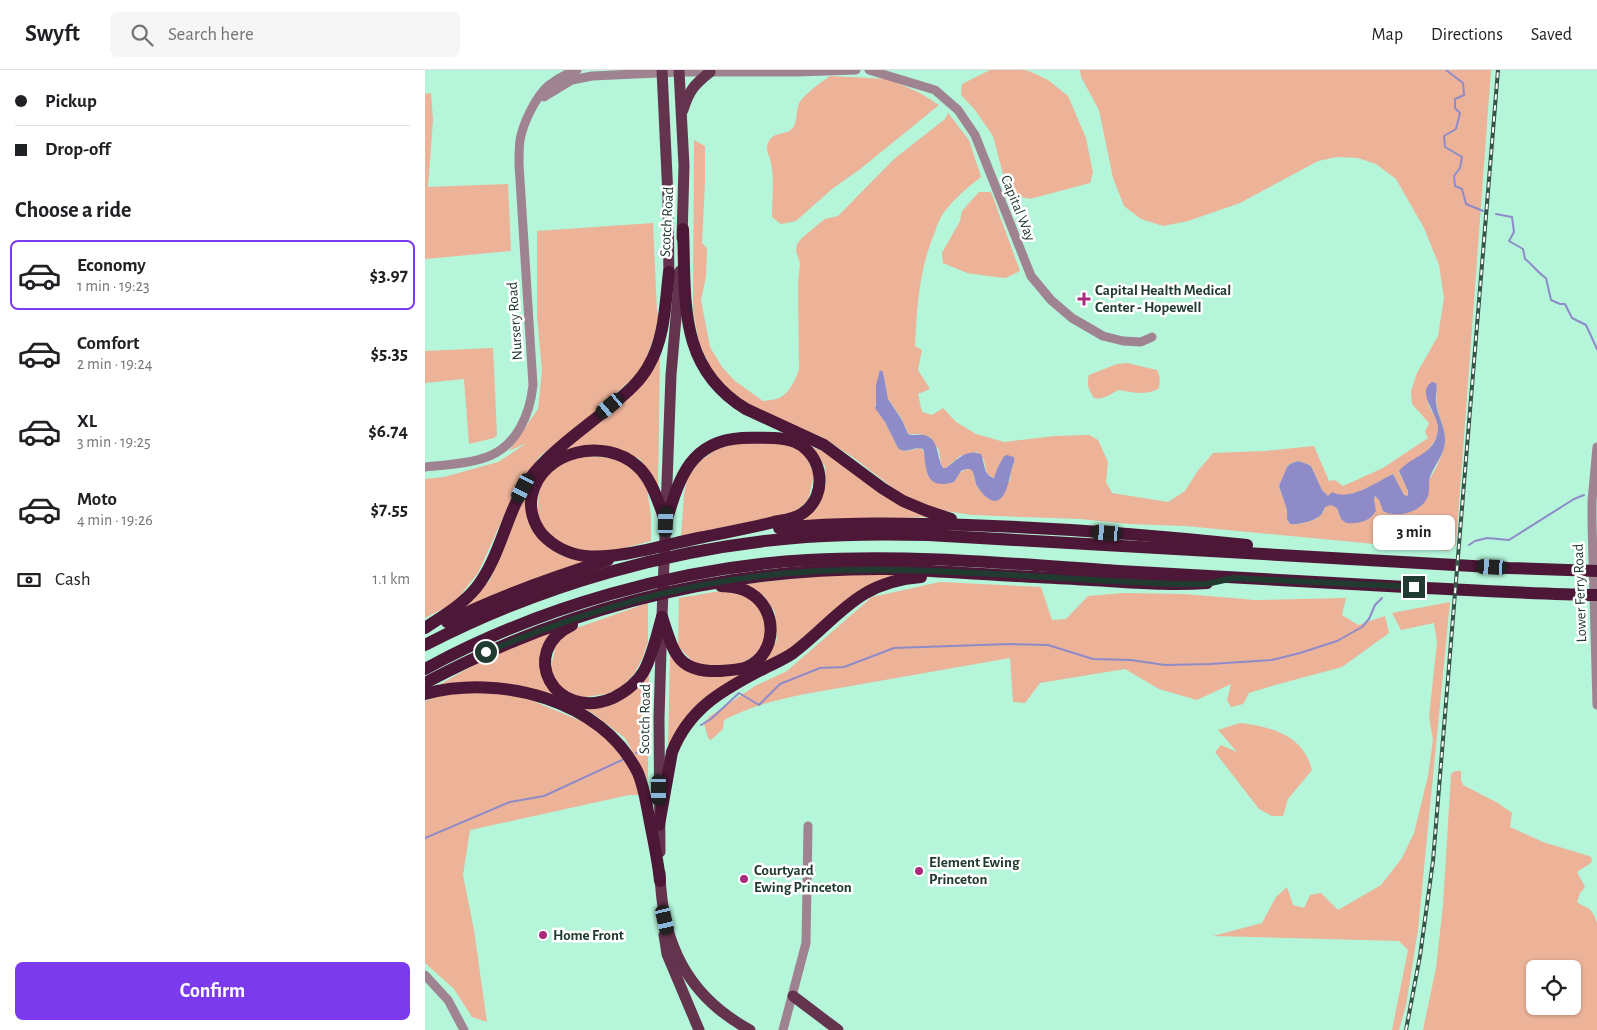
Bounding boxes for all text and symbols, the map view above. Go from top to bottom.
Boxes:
search box [110,12,460,57]
icon: search [128,21,156,49]
text: Swyft [25,22,80,46]
text: Search here [168,25,254,44]
text: Map [1372,26,1403,44]
text: Directions [1431,26,1503,44]
text: Saved [1531,26,1572,44]
text: Pickup [45,92,97,111]
text: Drop-off [45,140,110,159]
street label: Capital Way [998,173,1038,244]
street label: Scotch Road [658,186,676,258]
text: Choose a ride [15,199,131,221]
icon: car [17,253,62,298]
text: Economy [77,256,146,275]
text: $3.97 [370,266,408,285]
text: 1 min · 19:23 [77,278,150,294]
street label: Nursery Road [505,281,525,361]
place label: Capital Health Medical Center - Hopewell [1095,283,1231,315]
marker: Capital Health Medical Center - Hopewell [1077,292,1091,306]
icon: car [17,331,62,376]
text: Comfort [77,334,139,353]
text: $5.35 [370,344,408,363]
text: 2 min · 19:24 [77,356,152,372]
car [593,391,626,421]
icon: car [17,409,62,454]
text: XL [77,412,97,431]
text: $6.74 [368,422,408,441]
text: 3 min · 19:25 [77,434,151,450]
car [509,471,536,505]
icon: car [17,487,62,532]
text: Moto [77,490,117,509]
text: $7.55 [370,500,408,519]
car [657,507,674,537]
text: 4 min · 19:26 [77,512,153,528]
callout: 3 min [1373,514,1455,550]
car [1091,524,1122,542]
text: 3 min [1397,524,1431,540]
street label: Lower Ferry Road [1571,543,1589,643]
car [1476,559,1507,575]
icon: cash [15,566,43,594]
text: Cash [55,570,91,589]
text: 1.1 km [373,571,410,587]
route end [1403,576,1425,598]
route start [475,641,497,663]
street label: Scotch Road [637,683,653,754]
car [651,775,666,805]
place label: Element Ewing Princeton [929,855,1020,887]
place label: Courtyard Ewing Princeton [754,863,852,895]
marker: Element Ewing Princeton [913,865,925,877]
marker: Courtyard Ewing Princeton [738,873,750,885]
car [654,904,675,936]
place label: Home Front [553,928,624,943]
marker: Home Front [537,929,549,941]
map controls [1526,960,1581,1015]
button: locate [1526,960,1581,1015]
button: Confirm [15,962,410,1020]

